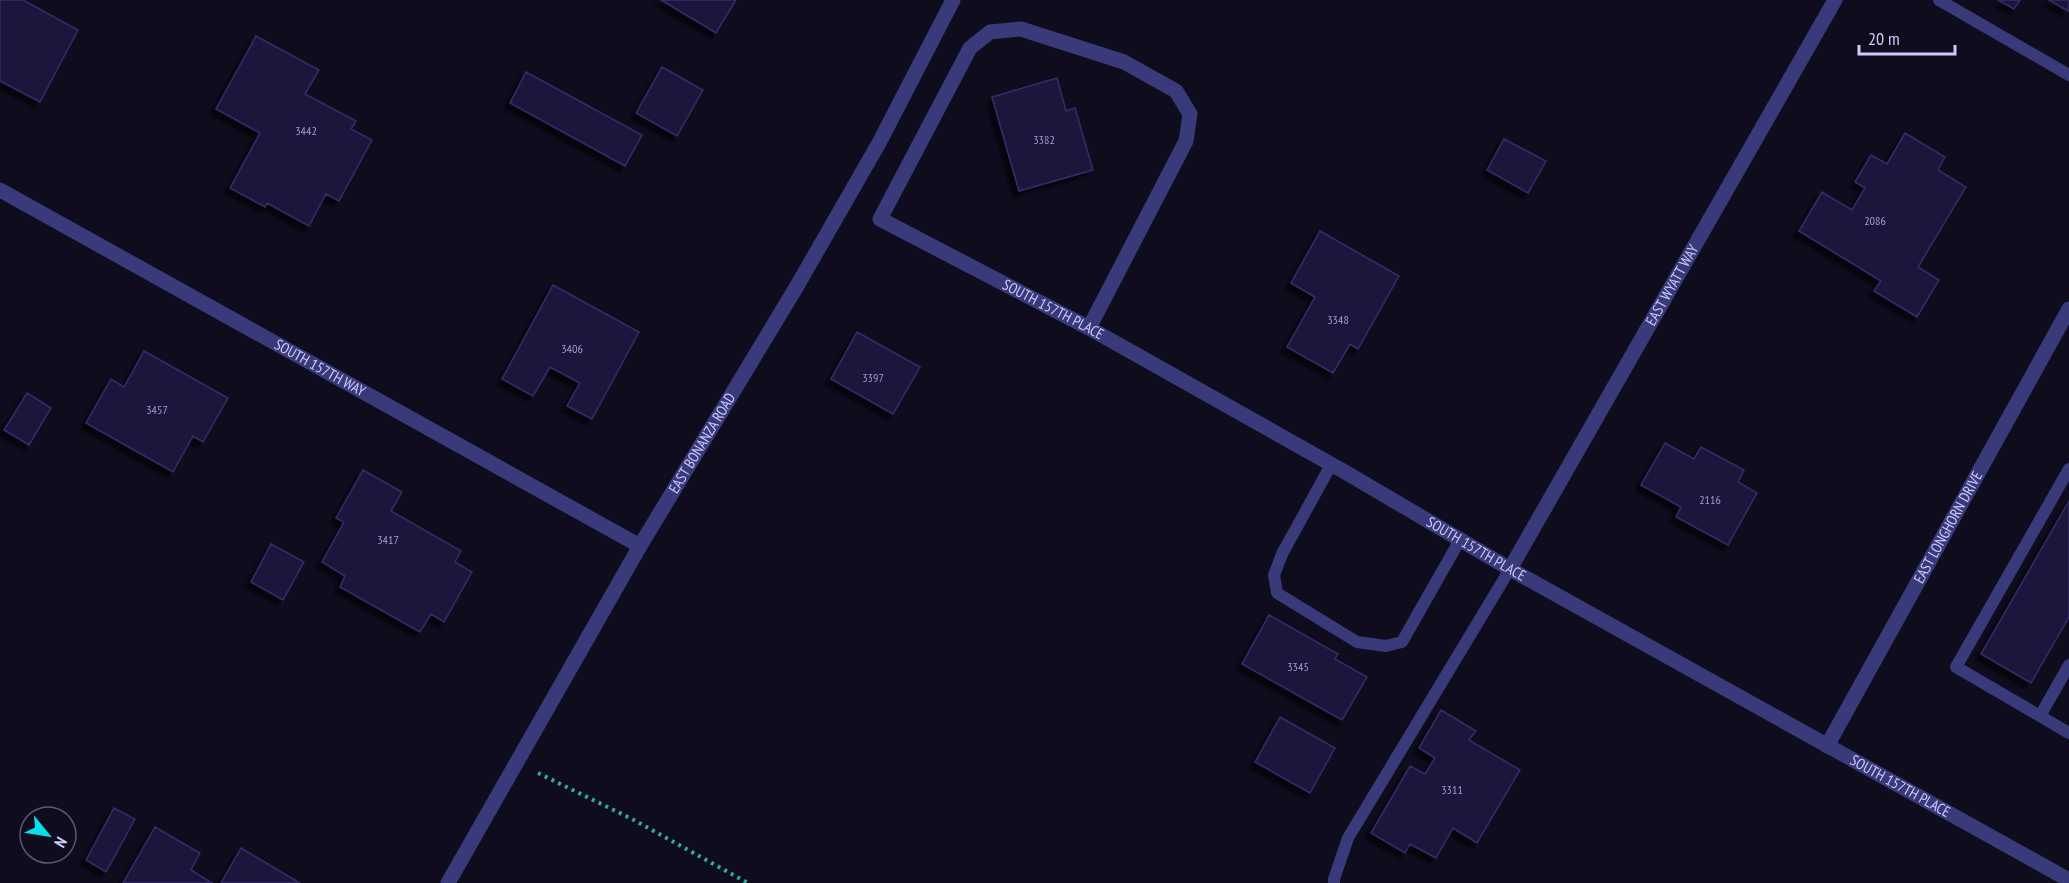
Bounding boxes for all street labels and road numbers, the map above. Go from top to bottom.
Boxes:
street label: EAST WYATT WAY [1641,241,1702,329]
street label: SOUTH 157TH PLACE [1000,275,1108,344]
street label: SOUTH 157TH WAY [271,335,369,400]
street label: EAST BONANZA ROAD [664,389,739,497]
street label: EAST LONGHORN DRIVE [1909,468,1986,586]
street label: SOUTH 157TH PLACE [1423,512,1529,585]
street label: SOUTH 157TH PLACE [1847,750,1954,821]

